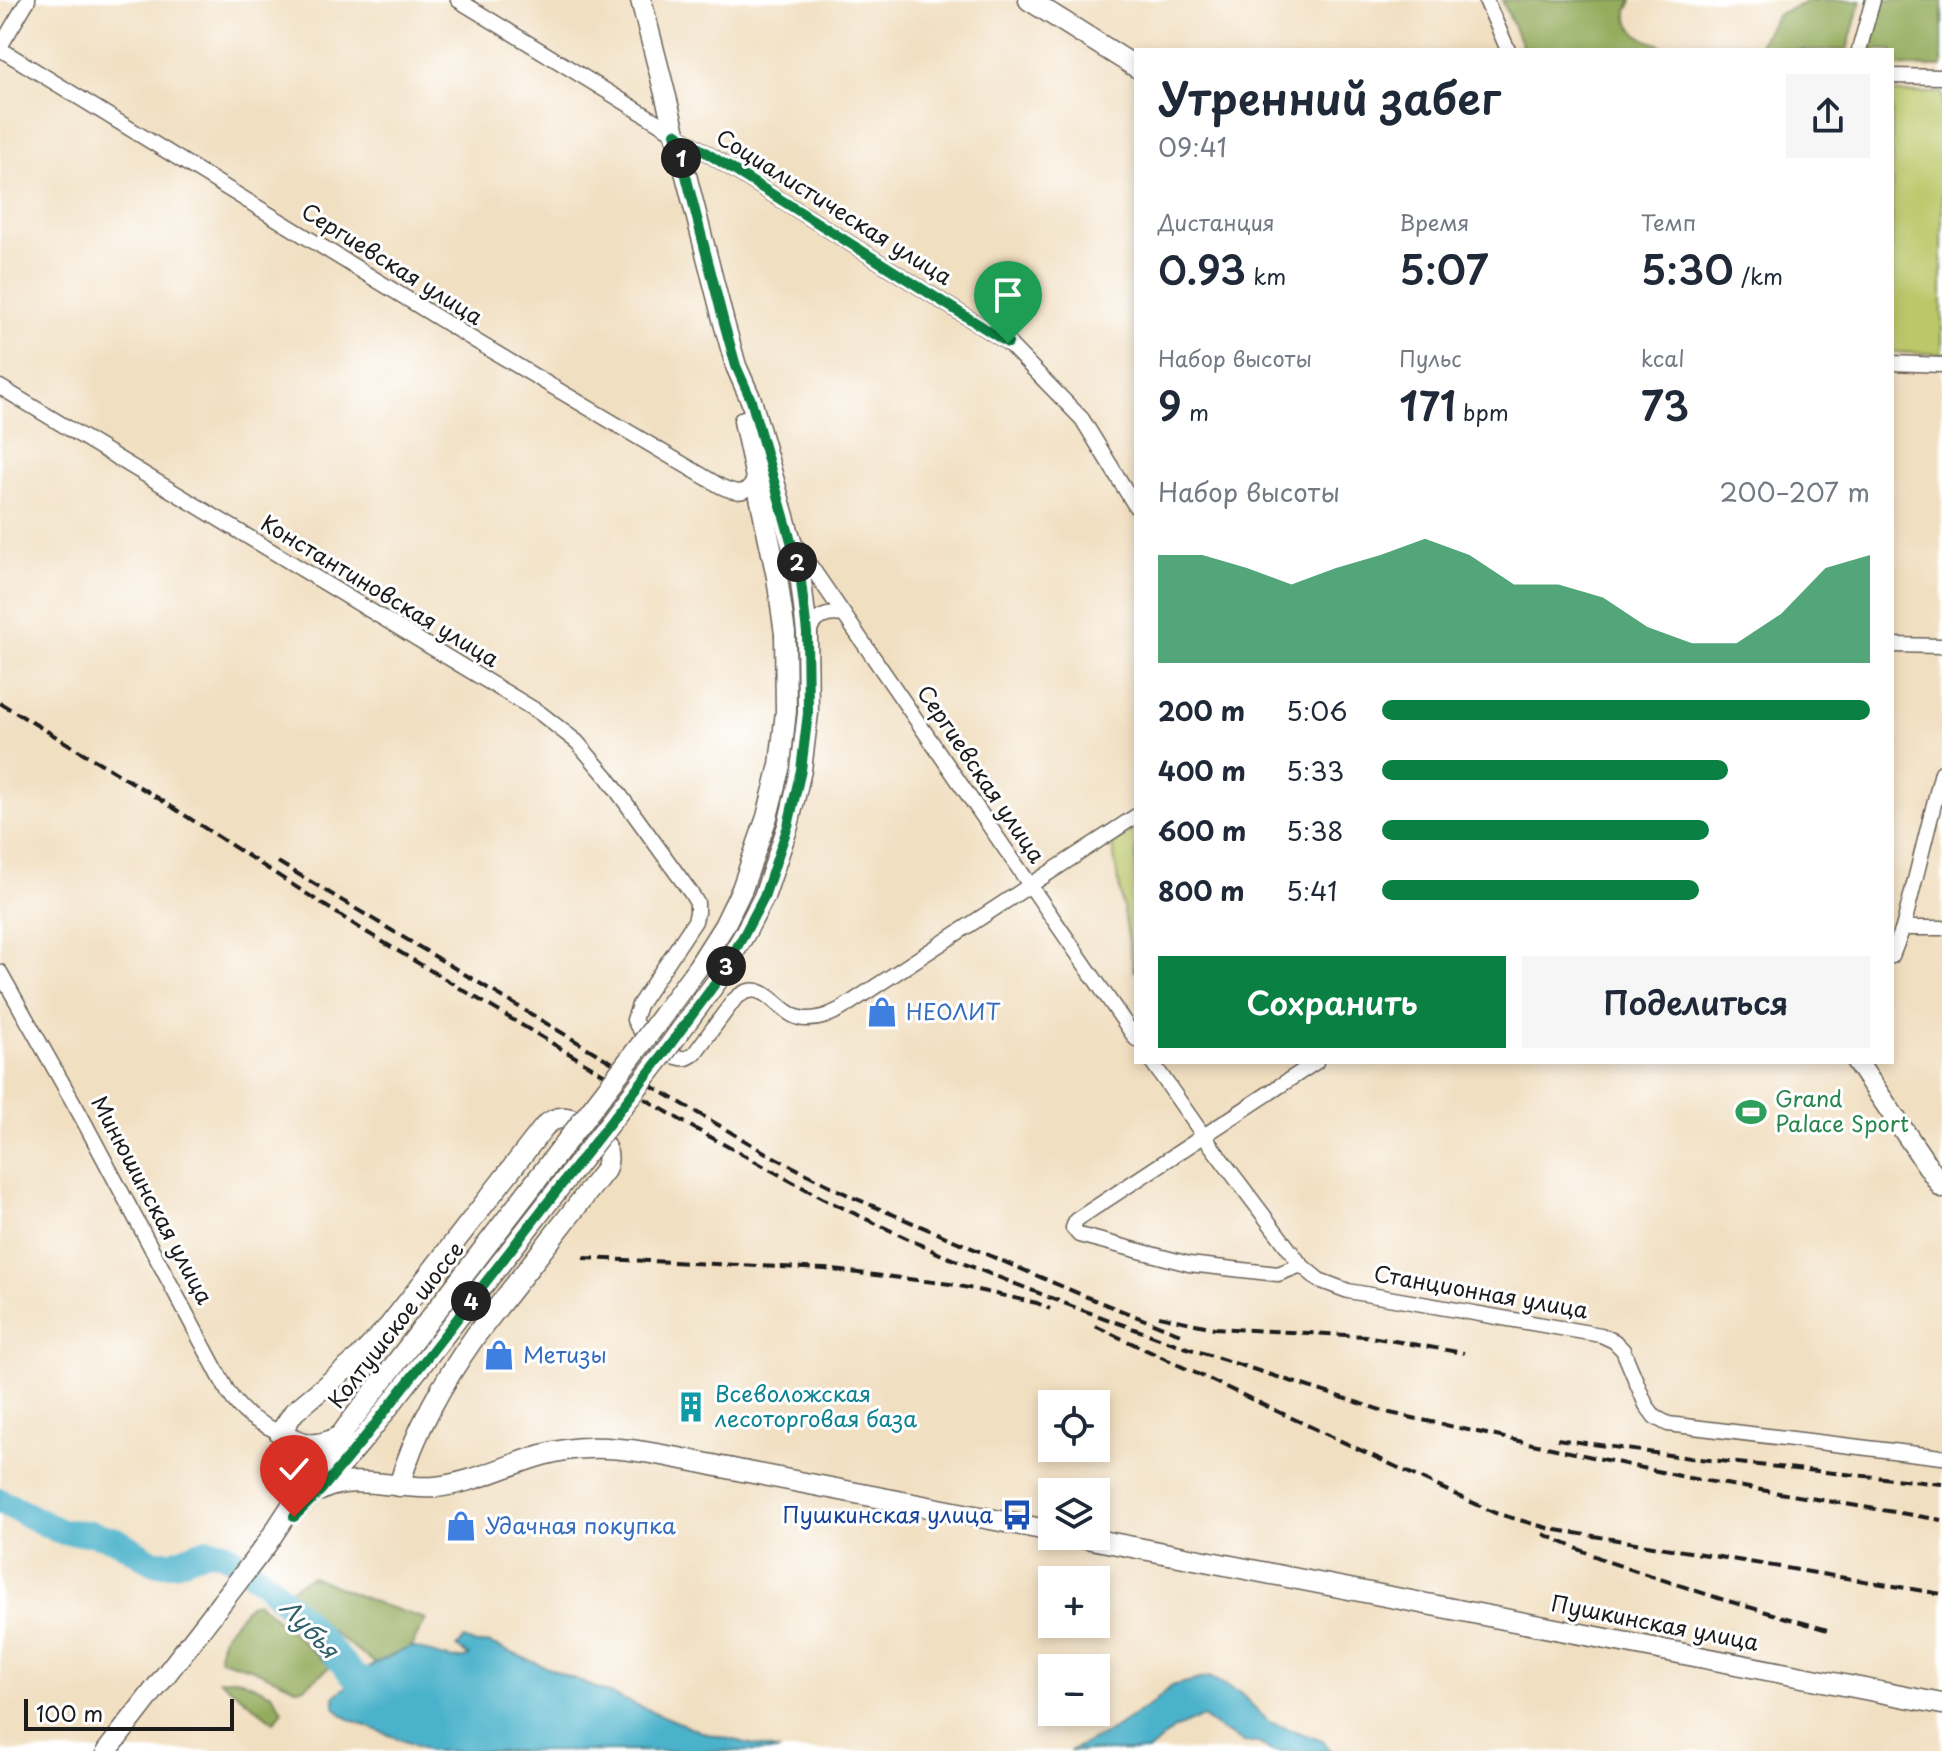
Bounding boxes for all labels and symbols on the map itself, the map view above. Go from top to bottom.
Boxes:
street label: Социалистическая улица [710,119,959,292]
pin: 1 [661,138,701,178]
street label: Сергиевская улица [296,194,490,332]
pin [974,261,1042,343]
street label: Константиновская улица [255,505,506,674]
pin: 2 [777,542,817,582]
street label: Сергиевская улица [910,678,1054,869]
pin: 3 [706,946,746,986]
place label: НЕОЛИТ [906,994,1001,1027]
shop icon: НЕОЛИТ [865,995,899,1029]
place label: Grand Palace Sport [1775,1081,1909,1139]
street label: Минюшинская улица [84,1089,222,1310]
sports icon: Grand Palace Sport [1734,1095,1768,1129]
street label: Колтушское шоссе [319,1234,471,1415]
street label: Станционная улица [1372,1255,1591,1326]
pin: 4 [451,1281,491,1321]
place label: Метизы [523,1337,607,1370]
shop icon: Метизы [482,1338,516,1372]
place label: Всеволожская лесоторговая база [714,1376,917,1434]
building icon: Всеволожская лесоторговая база [674,1390,708,1424]
pin [260,1435,328,1517]
place label: Пушкинская улица [782,1497,993,1530]
bus stop icon: Пушкинская улица [1000,1498,1034,1532]
place label: Удачная покупка [485,1508,676,1541]
shop icon: Удачная покупка [444,1509,478,1543]
street label: Пушкинская улица [1549,1585,1762,1658]
water label: Лубья [273,1589,349,1667]
scale bar [24,1695,234,1731]

